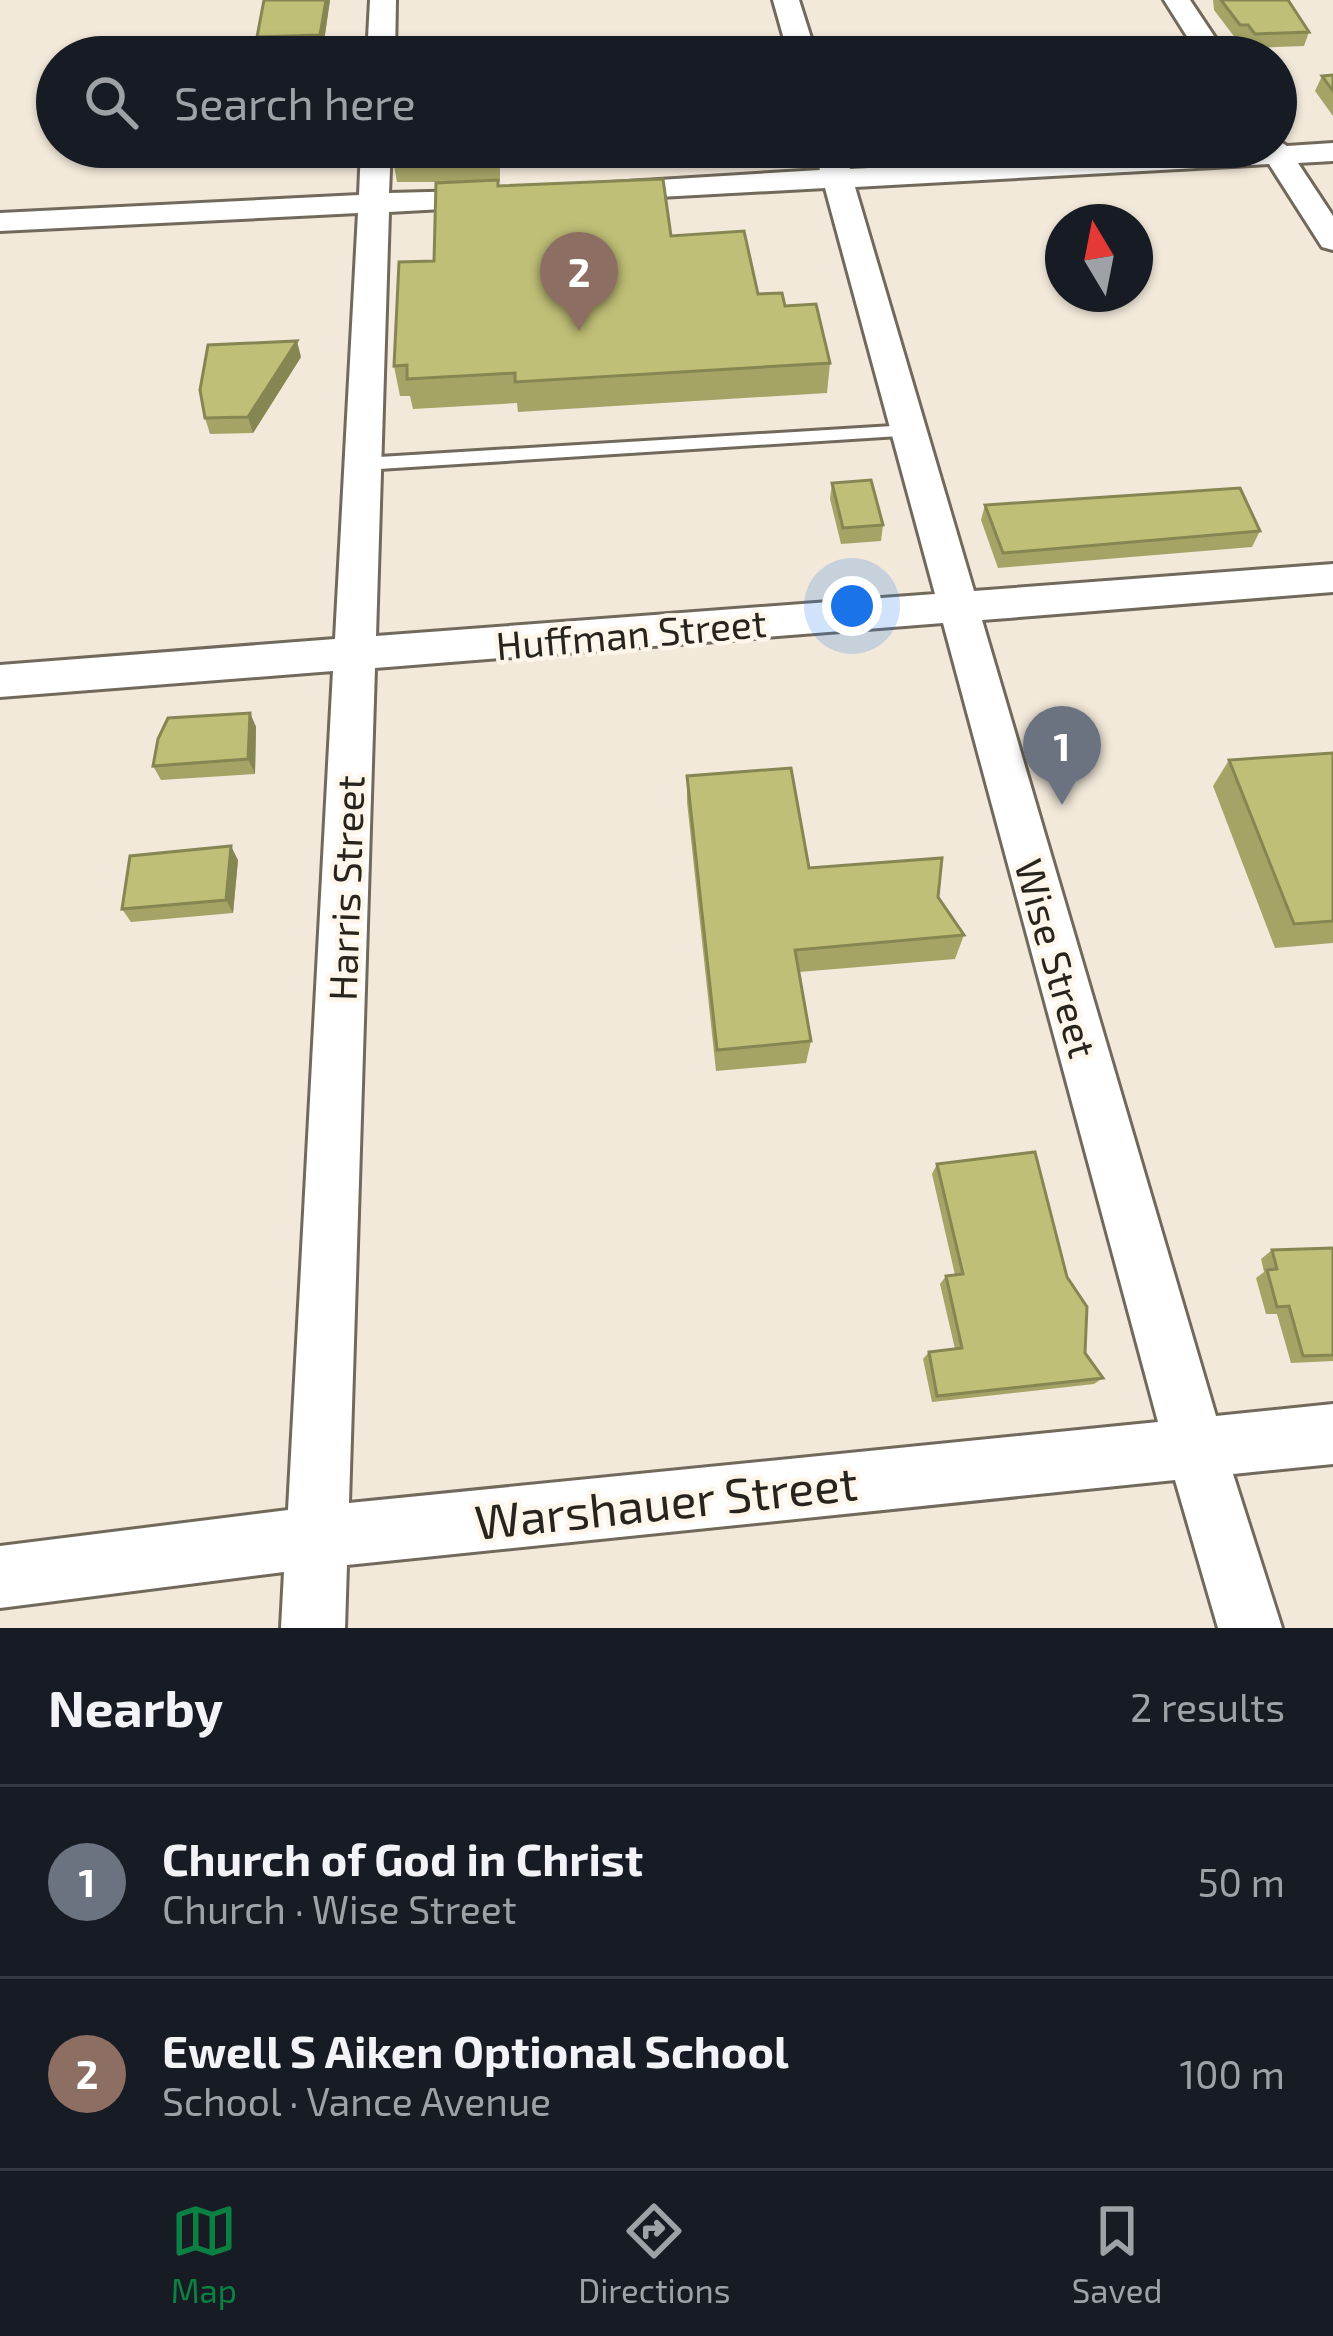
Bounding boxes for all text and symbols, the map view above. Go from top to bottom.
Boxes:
search box [36,36,1297,168]
icon: search [78,69,144,135]
text: Search here [174,75,416,129]
north arrow [1045,204,1153,312]
pin: 2 [540,232,618,331]
your location [822,576,882,636]
street label: Huffman Street [494,598,768,668]
pin: 1 [1023,706,1101,805]
street label: Harris Street [318,775,372,1001]
street label: Wise Street [1006,853,1108,1063]
street label: Warshauer Street [472,1452,860,1550]
text: Nearby [48,1676,223,1737]
text: 2 results [1130,1683,1285,1730]
text: Church of God in Christ [162,1831,643,1885]
text: 1 [79,1858,95,1905]
text: 50 m [1198,1858,1285,1905]
text: Church · Wise Street [162,1885,517,1932]
text: Ewell S Aiken Optional School [162,2023,789,2077]
text: 2 [76,2050,98,2097]
text: 100 m [1180,2050,1285,2097]
text: School · Vance Avenue [162,2077,551,2124]
tab: Map [171,2198,237,2310]
tab: Directions [578,2198,730,2310]
tab: Saved [1072,2198,1162,2310]

